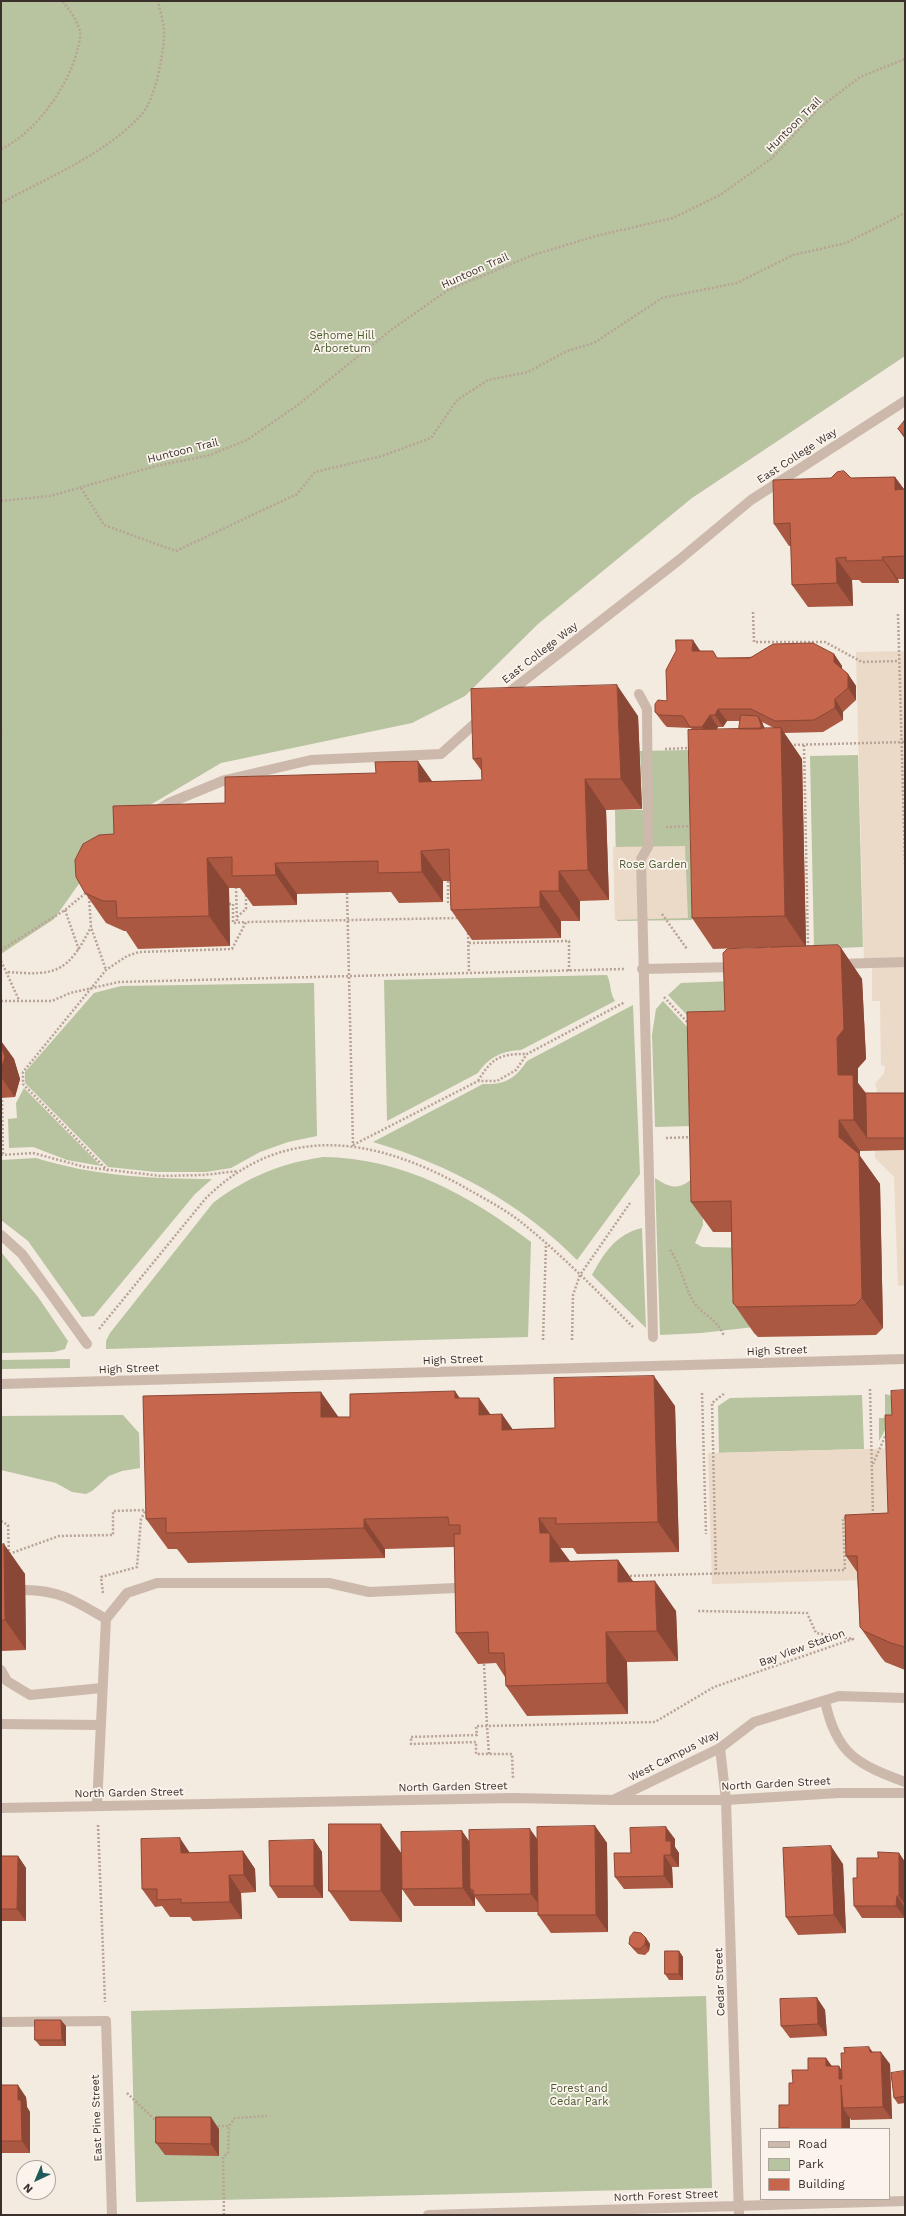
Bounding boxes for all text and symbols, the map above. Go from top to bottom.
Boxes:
street label: Huntoon Trail [764,95,824,155]
street label: Huntoon Trail [439,250,511,292]
park label: Sehome Hill Arboretum [309,329,375,355]
street label: East College Way [755,425,839,487]
street label: Huntoon Trail [146,436,220,466]
street label: East College Way [500,619,580,687]
park label: Rose Garden [619,858,687,872]
street label: High Street [747,1343,807,1359]
street label: High Street [423,1352,483,1368]
street label: High Street [99,1361,159,1377]
street label: Bay View Station [757,1626,847,1670]
street label: West Campus Way [626,1727,722,1785]
street label: North Garden Street [721,1775,831,1793]
street label: North Garden Street [398,1779,508,1795]
street label: North Garden Street [74,1785,184,1801]
street label: Cedar Street [712,1948,728,2016]
street label: East Pine Street [89,2074,105,2162]
park label: Forest and Cedar Park [550,2082,608,2108]
legend [760,2128,890,2200]
text: Road [798,2137,827,2151]
text: Park [798,2157,824,2171]
north arrow [16,2160,56,2200]
text: Building [798,2177,845,2191]
text: N [21,2181,35,2196]
street label: North Forest Street [614,2188,718,2204]

